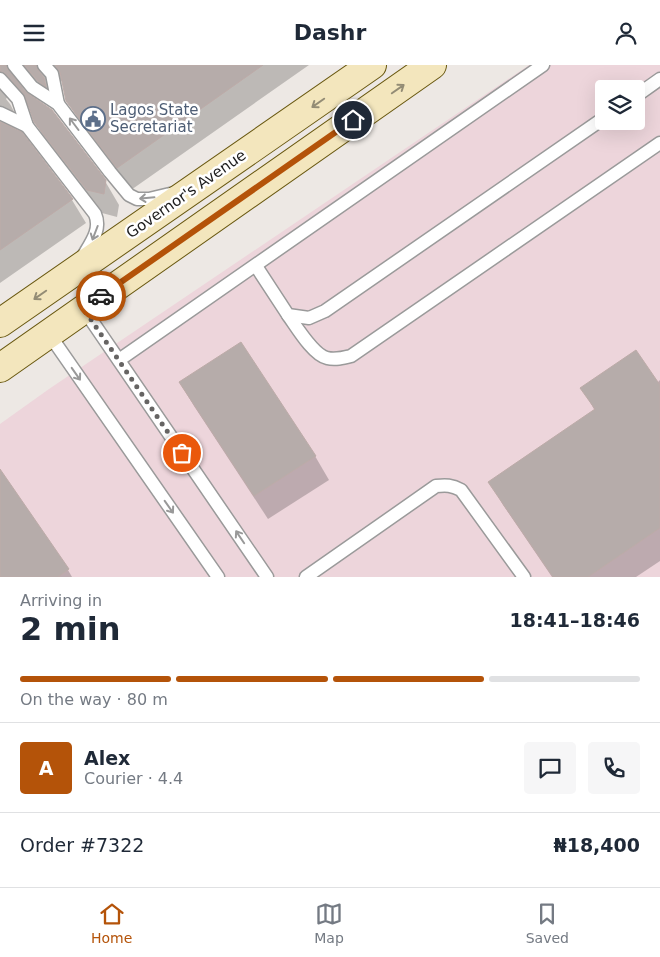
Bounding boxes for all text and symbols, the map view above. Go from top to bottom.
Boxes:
icon: menu [20,19,48,47]
icon: person [612,19,640,47]
text: Dashr [294,20,366,45]
map controls [595,80,645,130]
button: layers [595,80,645,130]
one-way arrow [391,83,404,94]
one-way arrow [311,98,325,108]
pin [332,99,374,141]
place label: Lagos State Secretariat [110,101,199,136]
public building icon: Lagos State Secretariat [80,106,106,132]
icon: home [339,106,367,134]
one-way arrow [68,118,79,131]
street label: Governor's Avenue [123,146,249,242]
one-way arrow [139,194,155,203]
one-way arrow [89,225,99,240]
courier [76,271,126,321]
icon: car [87,282,115,310]
one-way arrow [34,290,48,300]
one-way arrow [71,367,81,381]
pin [161,432,203,474]
icon: bag [168,439,196,467]
one-way arrow [164,500,174,514]
one-way arrow [234,530,245,544]
text: Arriving in [20,591,102,610]
text: 18:41–18:46 [510,609,640,631]
text: 2 min [20,610,121,648]
text: On the way · 80 m [20,690,168,709]
button: chat [524,742,576,794]
button: phone [588,742,640,794]
text: Alex [84,747,130,769]
text: A [39,757,53,779]
text: Courier · 4.4 [84,769,183,788]
text: Order #7322 [20,834,144,856]
text: ₦18,400 [553,834,640,856]
tab: Home [91,900,132,946]
tab: Map [314,900,344,946]
tab: Saved [526,900,569,946]

